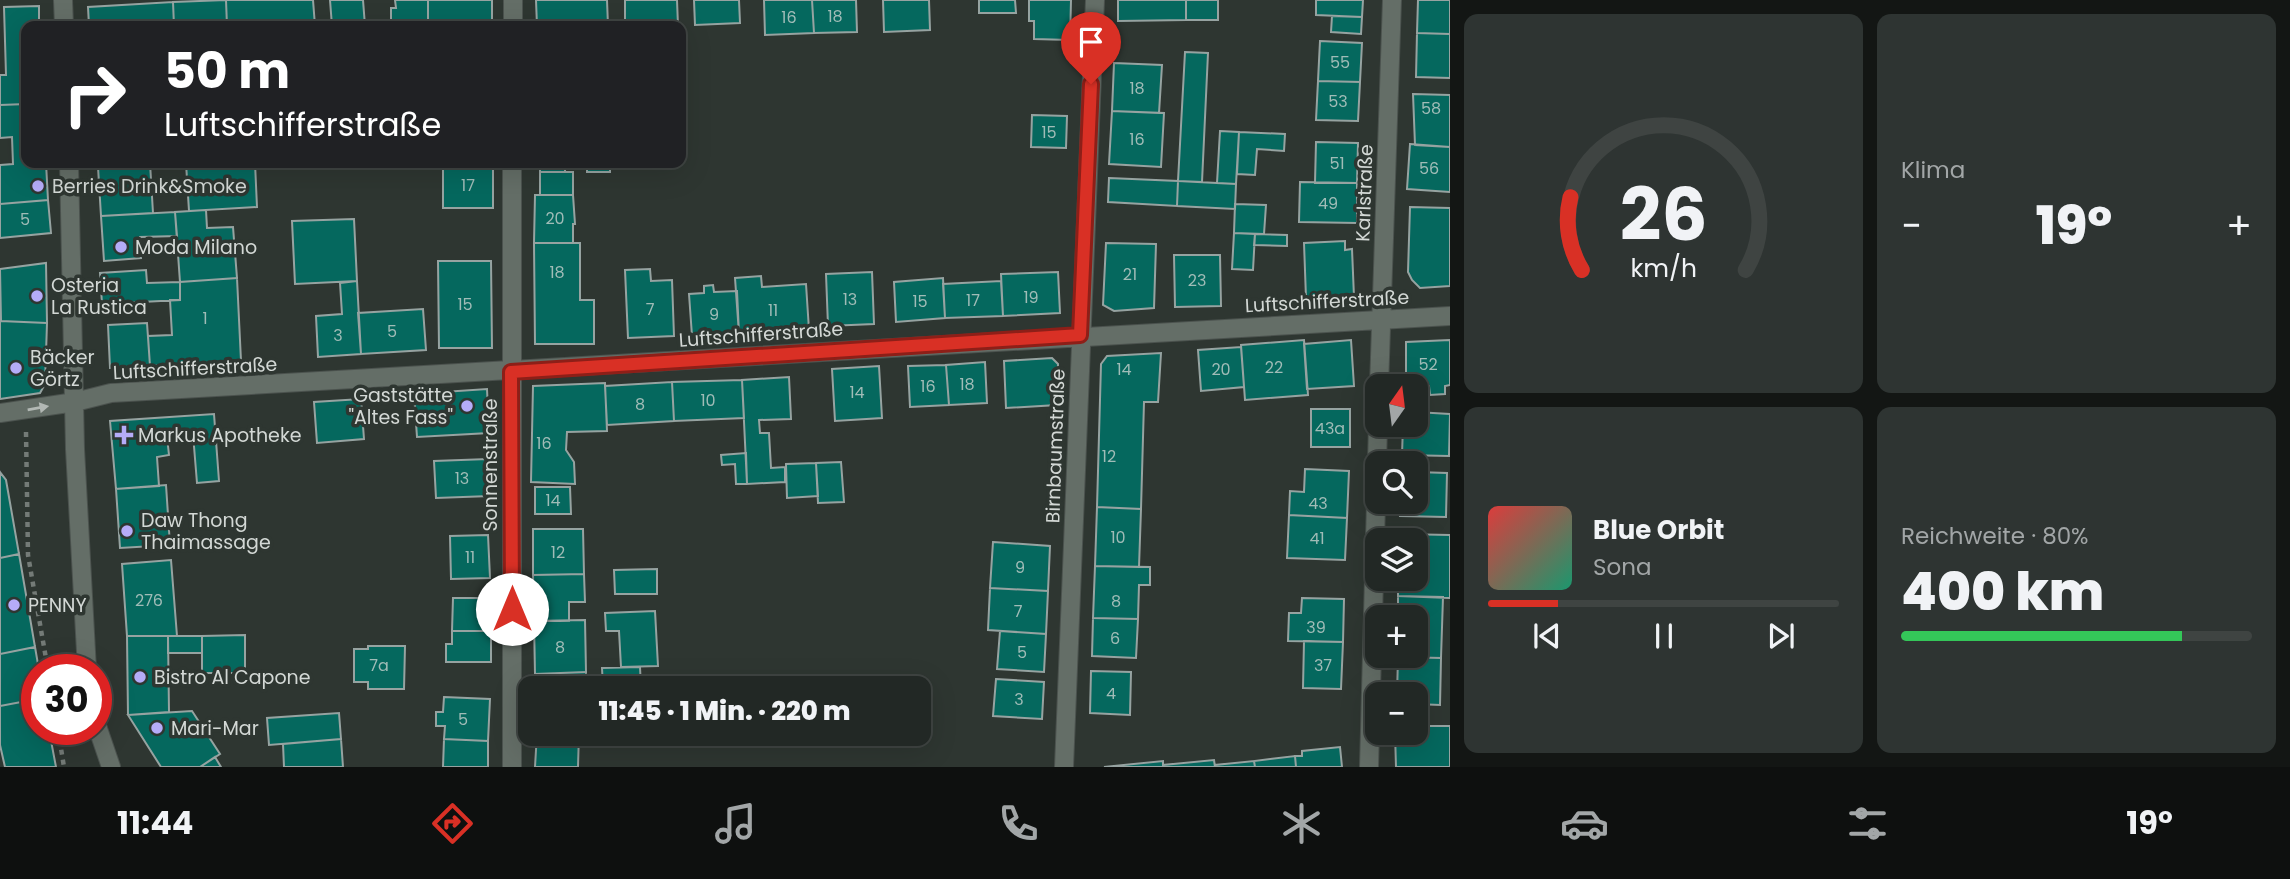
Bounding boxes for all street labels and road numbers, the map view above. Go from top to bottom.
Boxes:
street label: Karlstraße [1349,144,1380,242]
street label: Luftschifferstraße [1244,284,1410,319]
street label: Luftschifferstraße [678,315,844,354]
street label: Luftschifferstraße [112,351,278,386]
street label: Birnbaumstraße [1039,368,1072,524]
street label: Sonnenstraße [477,398,504,532]

